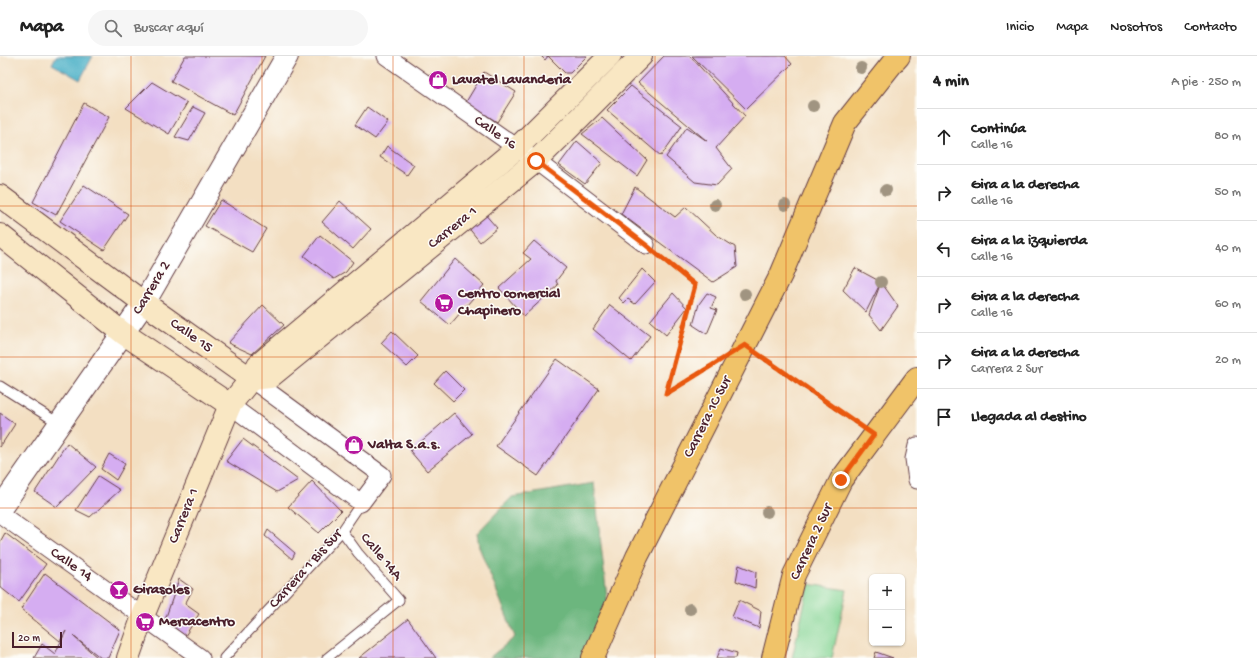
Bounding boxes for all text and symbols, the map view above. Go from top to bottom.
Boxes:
search box [88,10,368,46]
text: Mapa [20,16,64,39]
icon: search [102,17,124,39]
text: Buscar aquí [134,19,204,37]
text: Inicio [1006,19,1034,36]
text: Mapa [1056,19,1088,36]
text: Nosotros [1110,19,1162,36]
text: Contacto [1184,19,1237,36]
shop icon: Lavatel Lavanderia [427,69,449,91]
place label: Lavatel Lavanderia [452,71,571,89]
text: 4 min [933,72,969,92]
text: A pie · 250 m [1171,75,1241,90]
street label: Calle 16 [470,112,520,154]
text: Continúa [971,120,1026,138]
icon: ahead [933,126,955,148]
text: 80 m [1214,129,1241,144]
text: Calle 16 [971,138,1013,153]
route start [527,152,545,170]
text: Gira a la derecha [971,176,1079,194]
icon: right [933,182,955,204]
text: 50 m [1214,185,1241,200]
text: Calle 16 [971,194,1013,209]
street label: Carrera 1 [425,203,481,253]
text: Gira a la izquierda [971,232,1087,250]
icon: left [933,238,955,260]
text: 40 m [1215,241,1241,256]
text: Calle 16 [971,250,1013,265]
street label: Carrera 2 [129,258,175,318]
place label: Centro comercial Chapinero [457,285,561,320]
text: Gira a la derecha [971,288,1079,306]
supermarket icon: Centro comercial Chapinero [433,292,455,314]
icon: right [933,294,955,316]
text: 60 m [1215,297,1241,312]
text: Calle 16 [971,306,1013,321]
street label: Calle 15 [166,315,216,357]
text: Gira a la derecha [971,344,1079,362]
icon: right [933,350,955,372]
text: 20 m [1215,353,1241,368]
text: Carrera 2 Sur [971,362,1042,377]
street label: Carrera 1C Sur [680,372,737,461]
icon: arrive [933,406,955,428]
text: Llegada al destino [971,408,1087,426]
shop icon: Valta S.a.s. [343,434,365,456]
place label: Valta S.a.s. [367,436,441,454]
route end [832,471,850,489]
street label: Carrera 1 [165,486,203,546]
street label: Carrera 2 Sur [786,499,838,583]
street label: Carrera 1 Bis Sur [266,524,348,613]
street label: Calle 14A [356,530,407,585]
street label: Calle 14 [46,544,96,586]
map controls [869,574,905,646]
button: + [869,574,905,610]
bar icon: Girasoles [108,579,130,601]
place label: Girasoles [133,581,191,599]
button: − [869,610,905,646]
supermarket icon: Mercacentro [134,611,156,633]
place label: Mercacentro [159,613,235,631]
scale bar [12,630,62,649]
text: 20 m [18,633,40,645]

